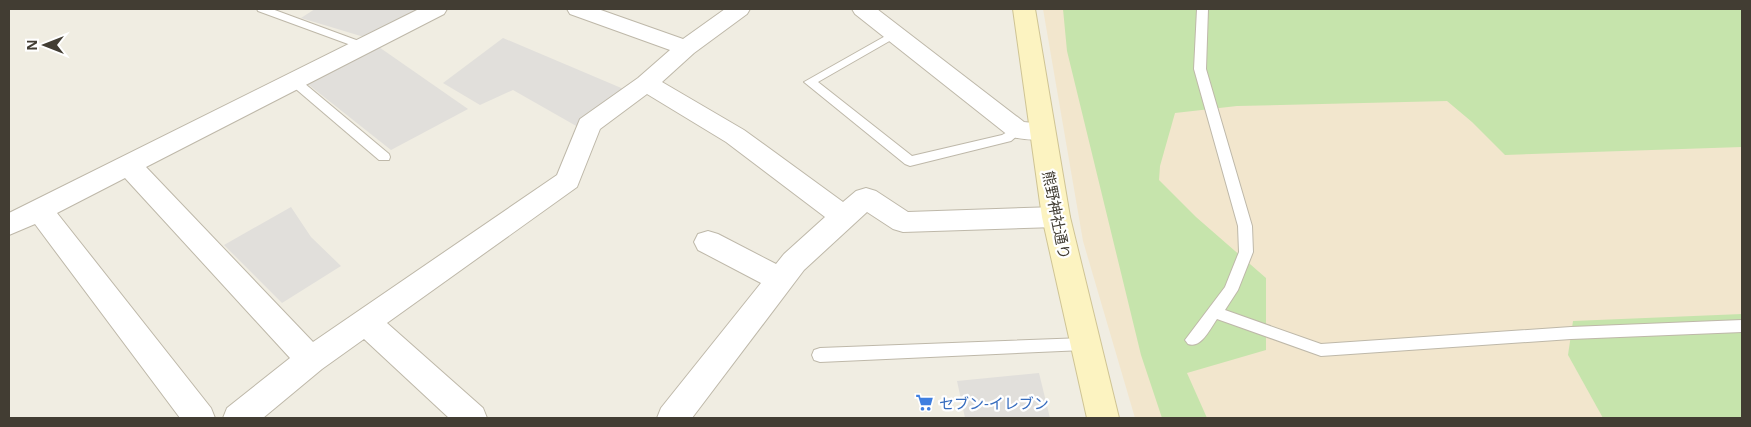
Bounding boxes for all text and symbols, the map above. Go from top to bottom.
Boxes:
north arrow [20,20,70,70]
text: N [22,39,41,51]
street label: 熊野神社通り [1039,169,1075,261]
supermarket icon: セブン-イレブン [915,393,935,413]
place label: セブン-イレブン [939,393,1049,413]

